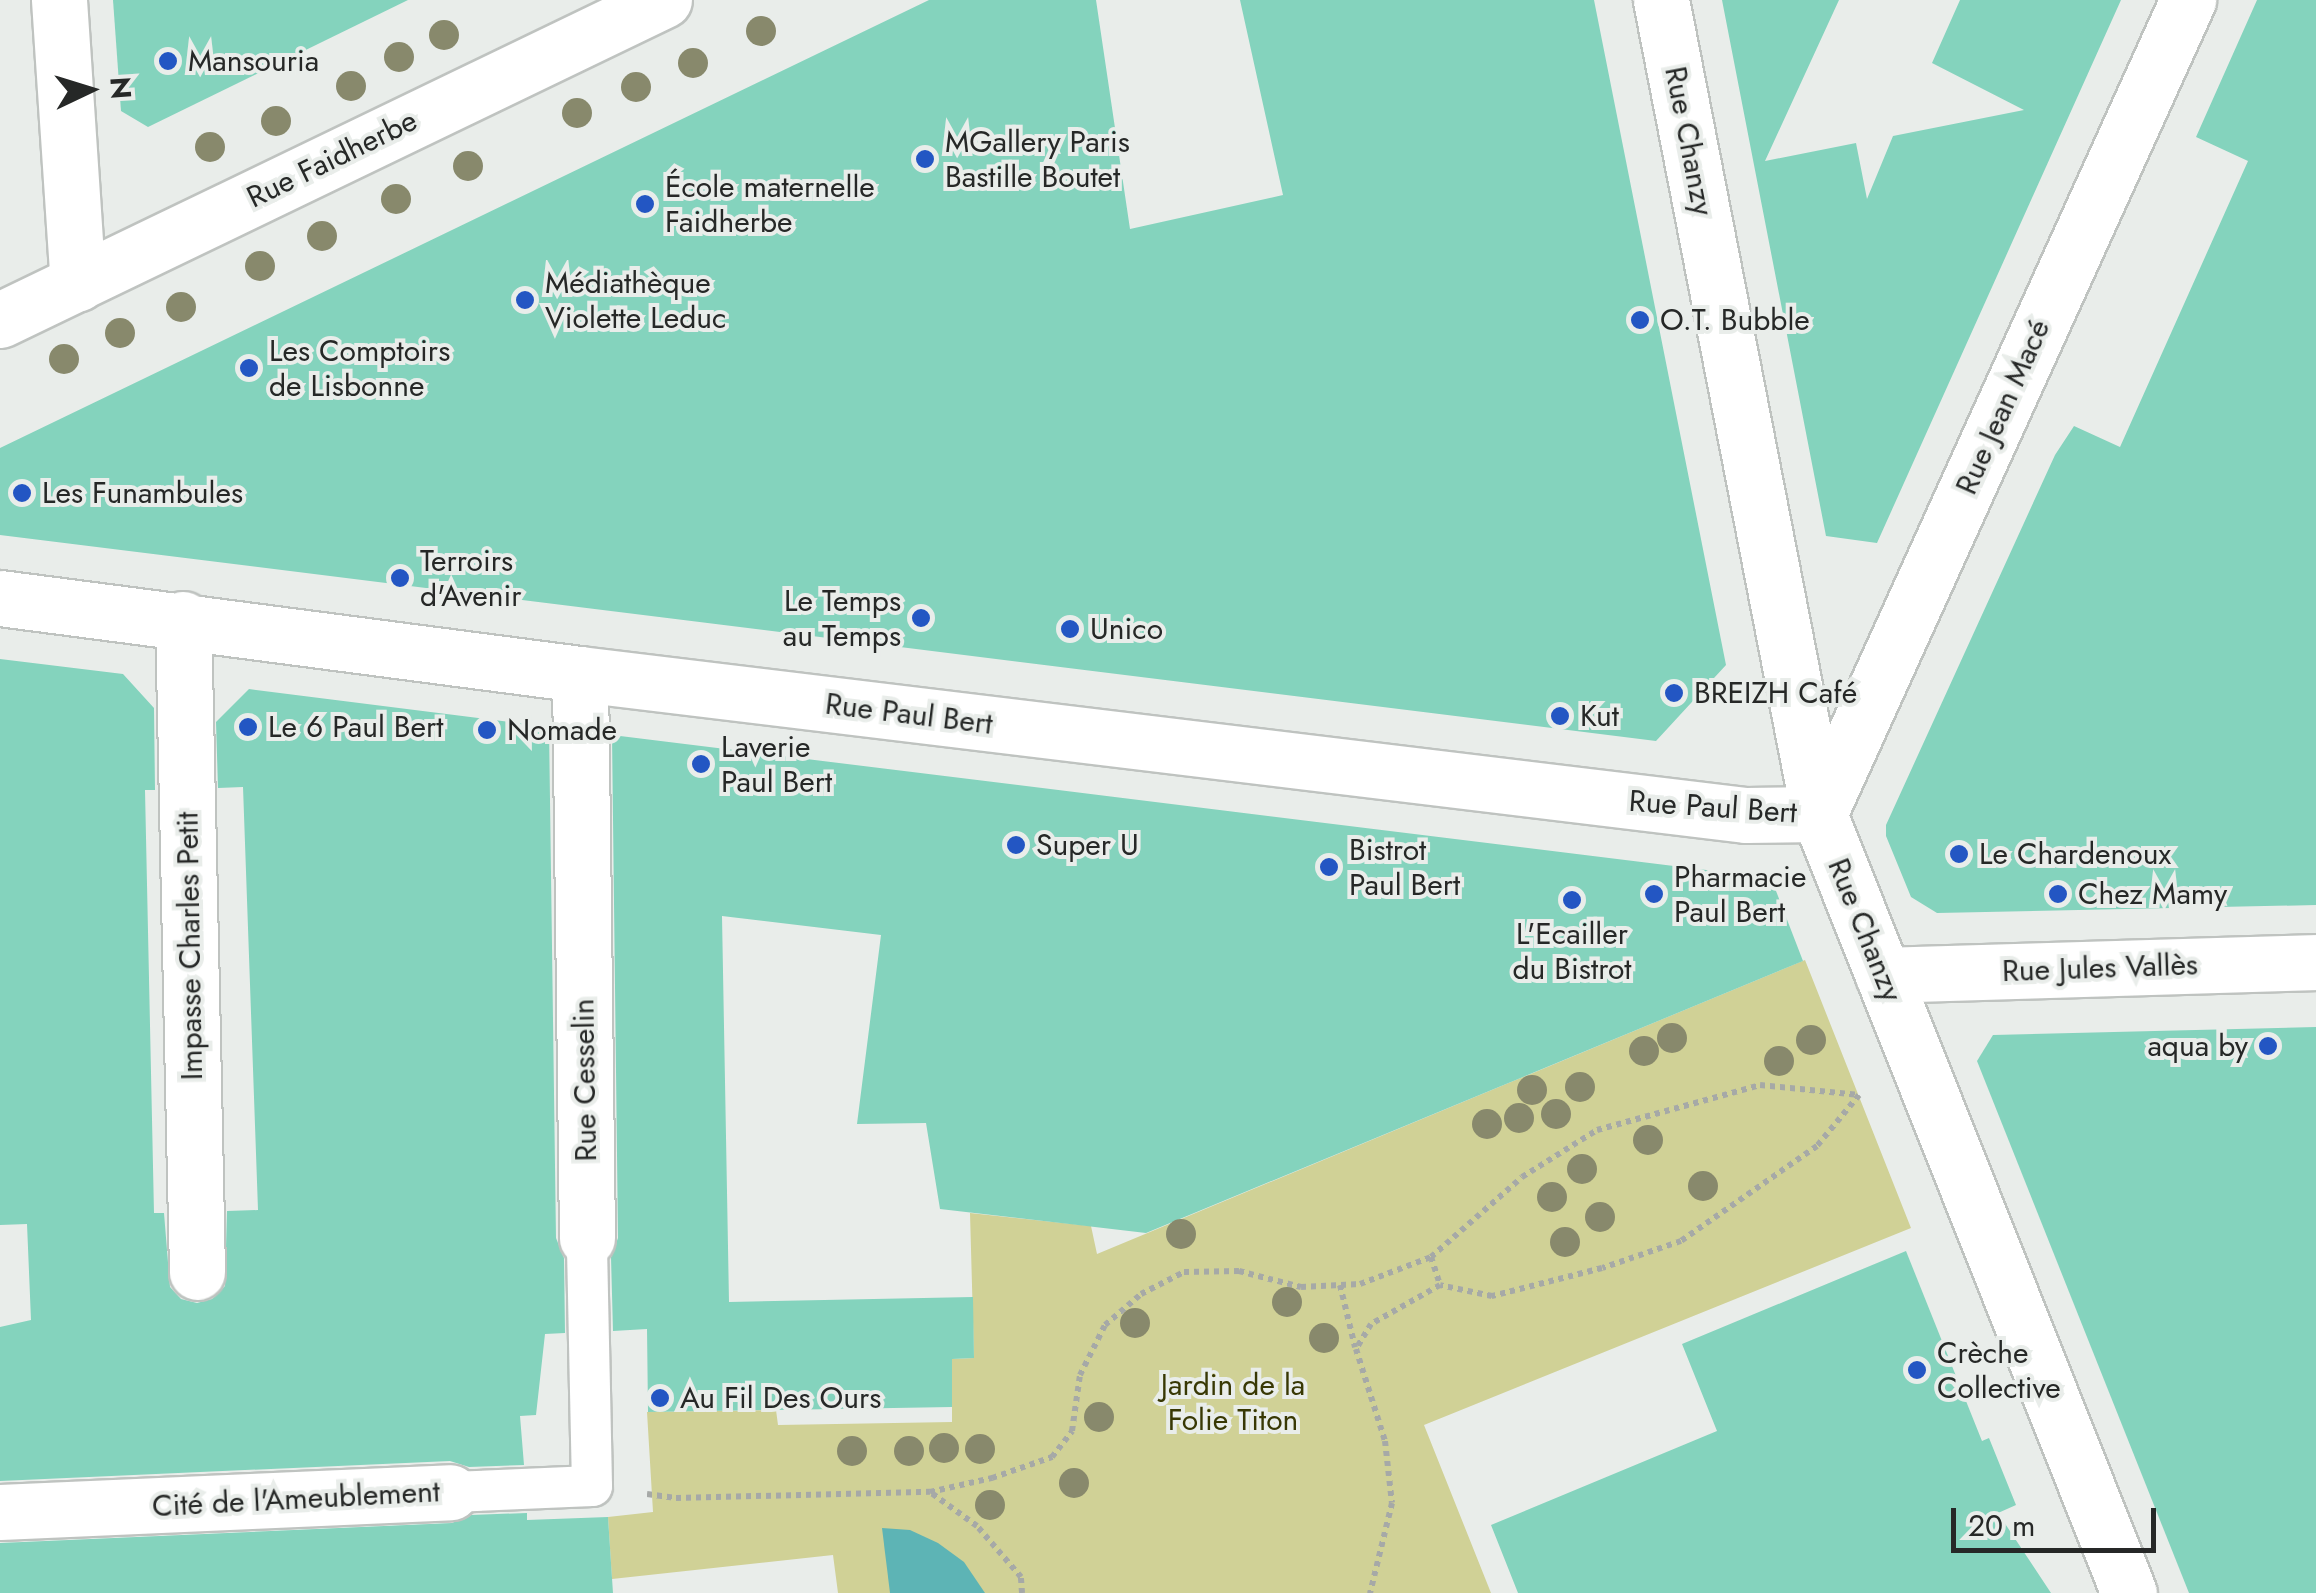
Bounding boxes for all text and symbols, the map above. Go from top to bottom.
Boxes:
north arrow [40,40,140,140]
place label: Mansouria [188,43,319,79]
marker: Mansouria [157,50,179,72]
street label: Rue Chanzy [1657,63,1721,219]
text: N [99,75,142,100]
street label: Rue Faidherbe [241,102,423,216]
place label: MGallery Paris Bastille Boutet [945,124,1130,194]
marker: MGallery Paris Bastille Boutet [914,148,936,170]
place label: École maternelle Faidherbe [665,169,875,240]
marker: École maternelle Faidherbe [634,193,656,215]
place label: Médiathèque Violette Leduc [545,265,726,336]
marker: Médiathèque Violette Leduc [514,289,536,311]
place label: O.T. Bubble [1660,302,1810,338]
marker: O.T. Bubble [1629,309,1651,331]
street label: Rue Jean Macé [1948,314,2058,500]
place label: Les Comptoirs de Lisbonne [269,333,450,404]
marker: Les Comptoirs de Lisbonne [238,357,260,379]
place label: Les Funambules [42,475,243,511]
marker: Les Funambules [11,482,33,504]
place label: Terroirs d'Avenir [420,543,521,614]
marker: Terroirs d'Avenir [389,567,411,589]
place label: Le Temps au Temps [783,583,901,654]
marker: Le Temps au Temps [910,607,932,629]
place label: Unico [1090,611,1163,647]
marker: Unico [1059,618,1081,640]
place label: BREIZH Café [1694,675,1857,711]
marker: BREIZH Café [1663,682,1685,704]
street label: Rue Paul Bert [823,686,995,742]
place label: Kut [1580,698,1619,734]
marker: Kut [1549,705,1571,727]
place label: Le 6 Paul Bert [268,709,444,745]
place label: Nomade [507,712,617,748]
marker: Le 6 Paul Bert [237,716,259,738]
marker: Nomade [476,719,498,741]
place label: Laverie Paul Bert [721,729,832,800]
marker: Laverie Paul Bert [690,753,712,775]
street label: Rue Paul Bert [1628,783,1798,831]
street label: Impasse Charles Petit [170,811,210,1081]
place label: Super U [1036,827,1139,863]
place label: Bistrot Paul Bert [1349,832,1460,902]
marker: Super U [1005,834,1027,856]
place label: Le Chardenoux [1979,836,2171,872]
marker: Le Chardenoux [1948,843,1970,865]
street label: Rue Chanzy [1820,853,1910,1007]
marker: Bistrot Paul Bert [1318,856,1340,878]
place label: Pharmacie Paul Bert [1674,859,1806,930]
place label: Chez Mamy [2078,876,2227,912]
marker: Pharmacie Paul Bert [1643,883,1665,905]
marker: Chez Mamy [2047,883,2069,905]
marker: L'Ecailler du Bistrot [1561,889,1583,911]
place label: L'Ecailler du Bistrot [1512,916,1632,986]
street label: Rue Jules Vallès [2001,947,2199,989]
street label: Rue Cesselin [566,998,604,1162]
place label: aqua by [2147,1028,2248,1064]
marker: aqua by [2257,1035,2279,1057]
place label: Crèche Collective [1937,1335,2061,1406]
marker: Crèche Collective [1906,1359,1928,1381]
park label: Jardin de la Folie Titon [1161,1367,1305,1438]
place label: Au Fil Des Ours [680,1380,881,1416]
marker: Au Fil Des Ours [649,1387,671,1409]
street label: Cité de l'Ameublement [151,1473,441,1525]
scale bar [1956,1488,2161,1550]
text: 20 m [1968,1504,2035,1547]

